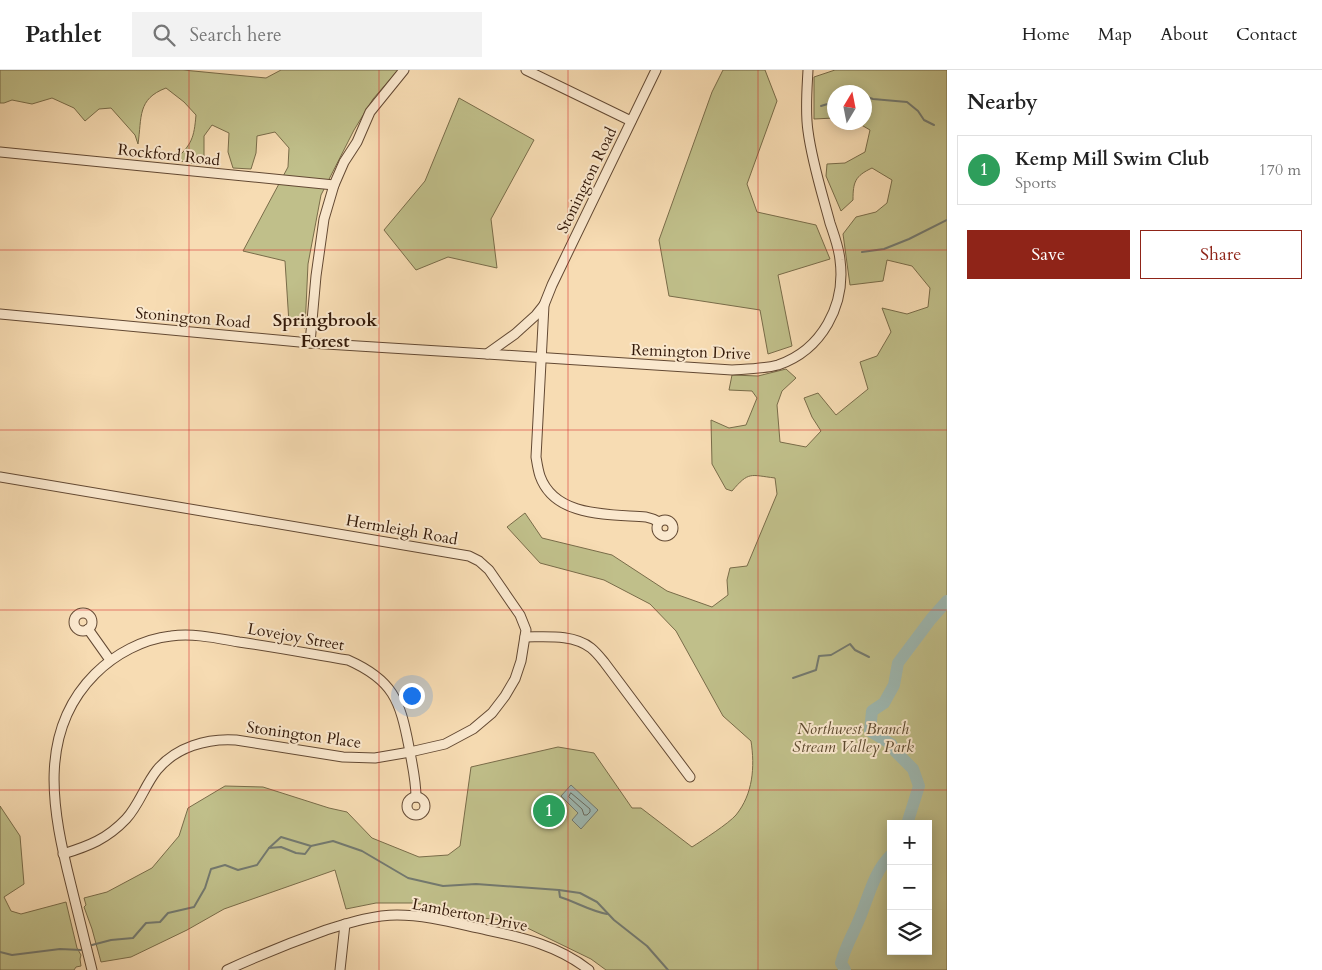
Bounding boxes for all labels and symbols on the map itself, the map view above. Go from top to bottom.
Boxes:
north arrow [827,85,872,130]
street label: Stonington Road [552,123,622,237]
street label: Rockford Road [117,139,222,171]
street label: Stonington Road [134,302,252,334]
district label: Springbrook Forest [273,308,378,354]
street label: Remington Drive [631,339,751,365]
street label: Hermleigh Road [344,509,460,551]
street label: Lovejoy Street [246,618,346,656]
your location [399,683,425,709]
street label: Stonington Place [245,716,363,754]
park label: Northwest Branch Stream Valley Park [792,718,914,758]
pin: 1 [533,792,565,830]
street label: Lamberton Drive [410,893,530,937]

